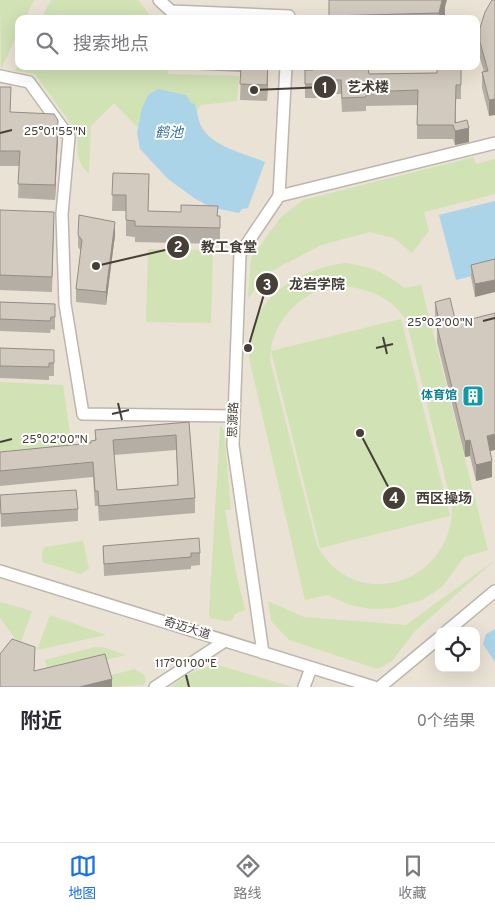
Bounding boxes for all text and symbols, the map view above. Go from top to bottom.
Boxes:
search box [15,15,480,70]
icon: search [33,29,61,57]
text: 搜索地点 [73,33,149,57]
callout: 艺术楼 [312,73,399,102]
text: 1 [322,80,328,99]
text: 艺术楼 [347,80,389,97]
text: 25°01'55"N [24,124,86,140]
water label: 鹤池 [155,125,185,142]
callout: 教工食堂 [166,232,267,261]
text: 2 [173,239,183,258]
text: 教工食堂 [201,239,257,257]
callout: 龙岩学院 [254,270,355,299]
text: 龙岩学院 [289,276,345,294]
text: 3 [263,277,272,296]
text: 25°02'00"N [407,315,473,331]
building icon: 体育馆 [461,384,485,408]
place label: 体育馆 [421,388,457,404]
street label: 思源路 [225,402,243,438]
text: 25°02'00"N [22,432,88,448]
callout: 西区操场 [381,483,482,512]
text: 4 [389,490,399,509]
text: 西区操场 [416,491,472,508]
street label: 奇迈大道 [162,614,212,644]
map controls [435,627,480,672]
button: locate [435,627,480,672]
text: 117°01'00"E [155,656,217,672]
text: 附近 [20,709,62,736]
text: 0个结果 [417,712,475,732]
tab: 地图 [69,852,97,903]
tab: 路线 [234,852,262,903]
tab: 收藏 [399,852,427,903]

